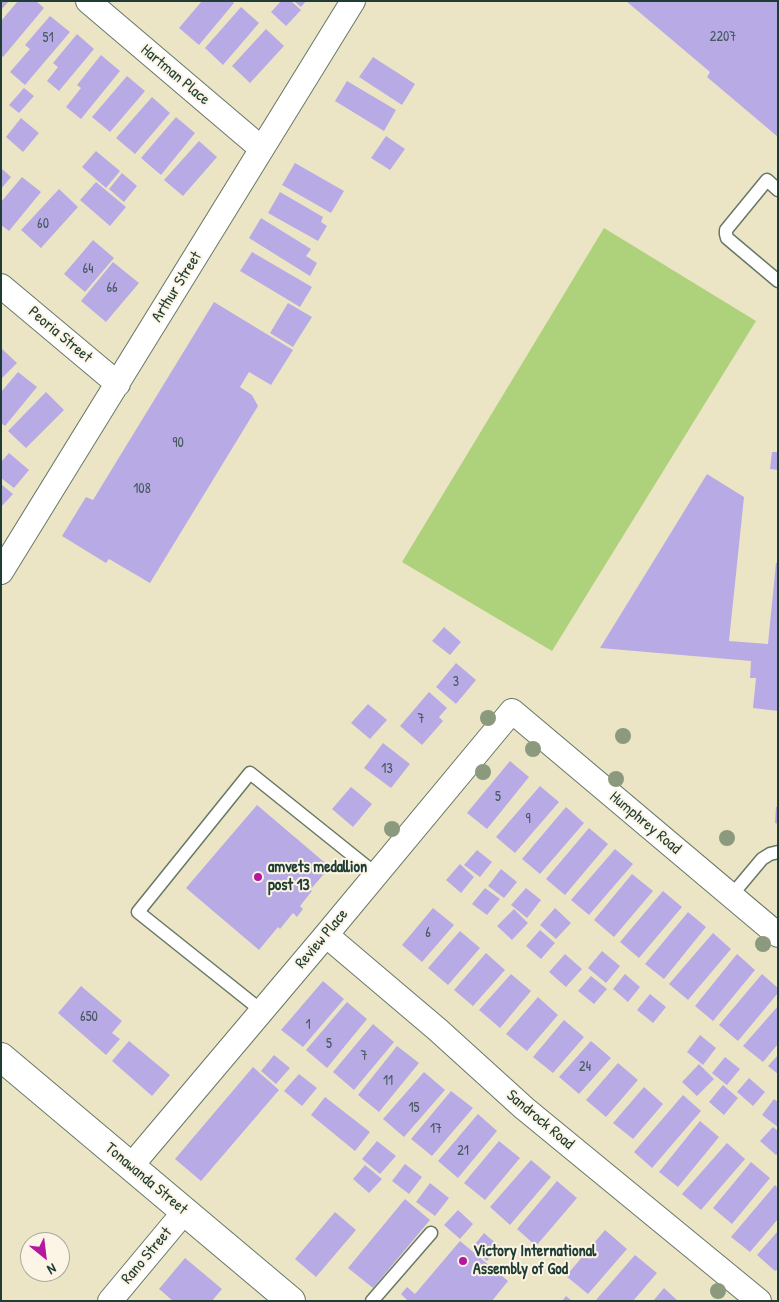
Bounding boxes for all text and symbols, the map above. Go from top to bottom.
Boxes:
house number: 2207 [710,29,736,45]
house number: 51 [42,30,54,46]
street label: Hartman Place [137,41,213,109]
house number: 60 [37,216,49,232]
street label: Arthur Street [148,248,206,326]
house number: 64 [83,261,93,277]
house number: 66 [106,280,118,296]
street label: Peoria Street [24,303,96,367]
house number: 90 [172,435,184,451]
house number: 108 [133,481,151,497]
house number: 3 [453,674,459,690]
house number: 7 [418,711,424,727]
house number: 13 [381,761,393,777]
street label: Humphrey Road [605,788,685,858]
house number: 5 [495,789,501,805]
house number: 9 [525,811,531,827]
place label: amvets medallion post 13 [268,858,367,896]
marker: amvets medallion post 13 [252,871,264,883]
street label: Review Place [292,905,352,973]
house number: 6 [425,925,431,941]
house number: 650 [80,1009,98,1025]
house number: 1 [305,1017,311,1033]
house number: 5 [326,1036,332,1052]
house number: 7 [361,1048,367,1064]
house number: 24 [579,1059,591,1075]
house number: 11 [383,1073,393,1089]
street label: Sandrock Road [502,1086,578,1154]
house number: 15 [408,1100,420,1116]
house number: 17 [430,1121,442,1137]
street label: Tonawanda Street [101,1139,191,1219]
house number: 21 [457,1143,469,1159]
street label: Rano Street [118,1224,176,1288]
north arrow [20,1232,70,1282]
place label: Victory International Assembly of God [473,1242,596,1280]
marker: Victory International Assembly of God [457,1255,469,1267]
text: N [44,1260,60,1280]

